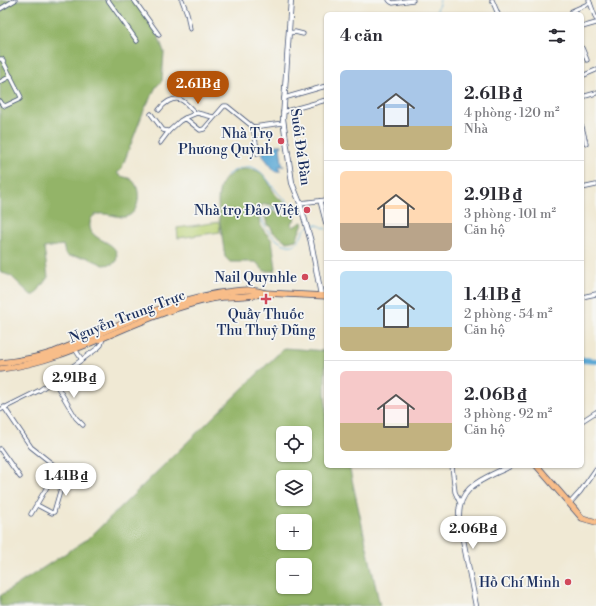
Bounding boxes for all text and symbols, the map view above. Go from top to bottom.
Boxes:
text: 4 căn [340,25,383,47]
icon: filters [546,25,568,47]
pin: 2.61B ₫ [161,71,235,105]
text: 2.61B ₫ [176,76,220,92]
text: 2.61B ₫ [464,83,522,105]
icon: home [372,86,420,134]
text: 4 phòng · 120 m² [464,105,560,121]
street label: Suối Đá Bàn [286,108,314,187]
text: Nhà [464,121,488,137]
place label: Nhà Trọ Phương Quỳnh [178,125,274,159]
marker: Nhà Trọ Phương Quỳnh [276,136,286,146]
text: 2.91B ₫ [464,184,522,206]
icon: home [372,187,420,235]
place label: Nhà trọ Đảo Việt [194,202,299,220]
marker: Nhà trọ Đảo Việt [302,205,312,215]
text: 3 phòng · 101 m² [464,206,556,222]
text: Căn hộ [464,222,505,238]
place label: Nail Quynhle [214,269,297,287]
marker: Nail Quynhle [300,272,310,282]
text: 1.41B ₫ [464,284,521,306]
street label: Nguyễn Trung Trực [67,286,188,347]
icon: home [372,287,420,335]
marker: Quầy Thuốc Thu Thuỷ Dũng [261,294,271,304]
place label: Quầy Thuốc Thu Thuỷ Dũng [217,306,316,340]
text: 2 phòng · 54 m² [464,306,552,322]
text: Căn hộ [464,322,505,338]
pin: 2.91B ₫ [37,365,111,399]
text: 2.91B ₫ [52,370,96,386]
text: 2.06B ₫ [464,384,527,406]
icon: home [372,387,420,435]
text: 3 phòng · 92 m² [464,406,552,422]
text: Căn hộ [464,422,505,438]
map controls [276,426,312,594]
button: locate [276,426,312,462]
pin: 1.41B ₫ [29,463,103,497]
text: 1.41B ₫ [44,468,88,484]
button: layers [276,470,312,506]
button: + [276,514,312,550]
pin: 2.06B ₫ [436,516,510,550]
text: 2.06B ₫ [449,521,497,537]
button: − [276,558,312,594]
place label: Hồ Chí Minh [479,574,561,592]
marker: Hồ Chí Minh [563,577,573,587]

